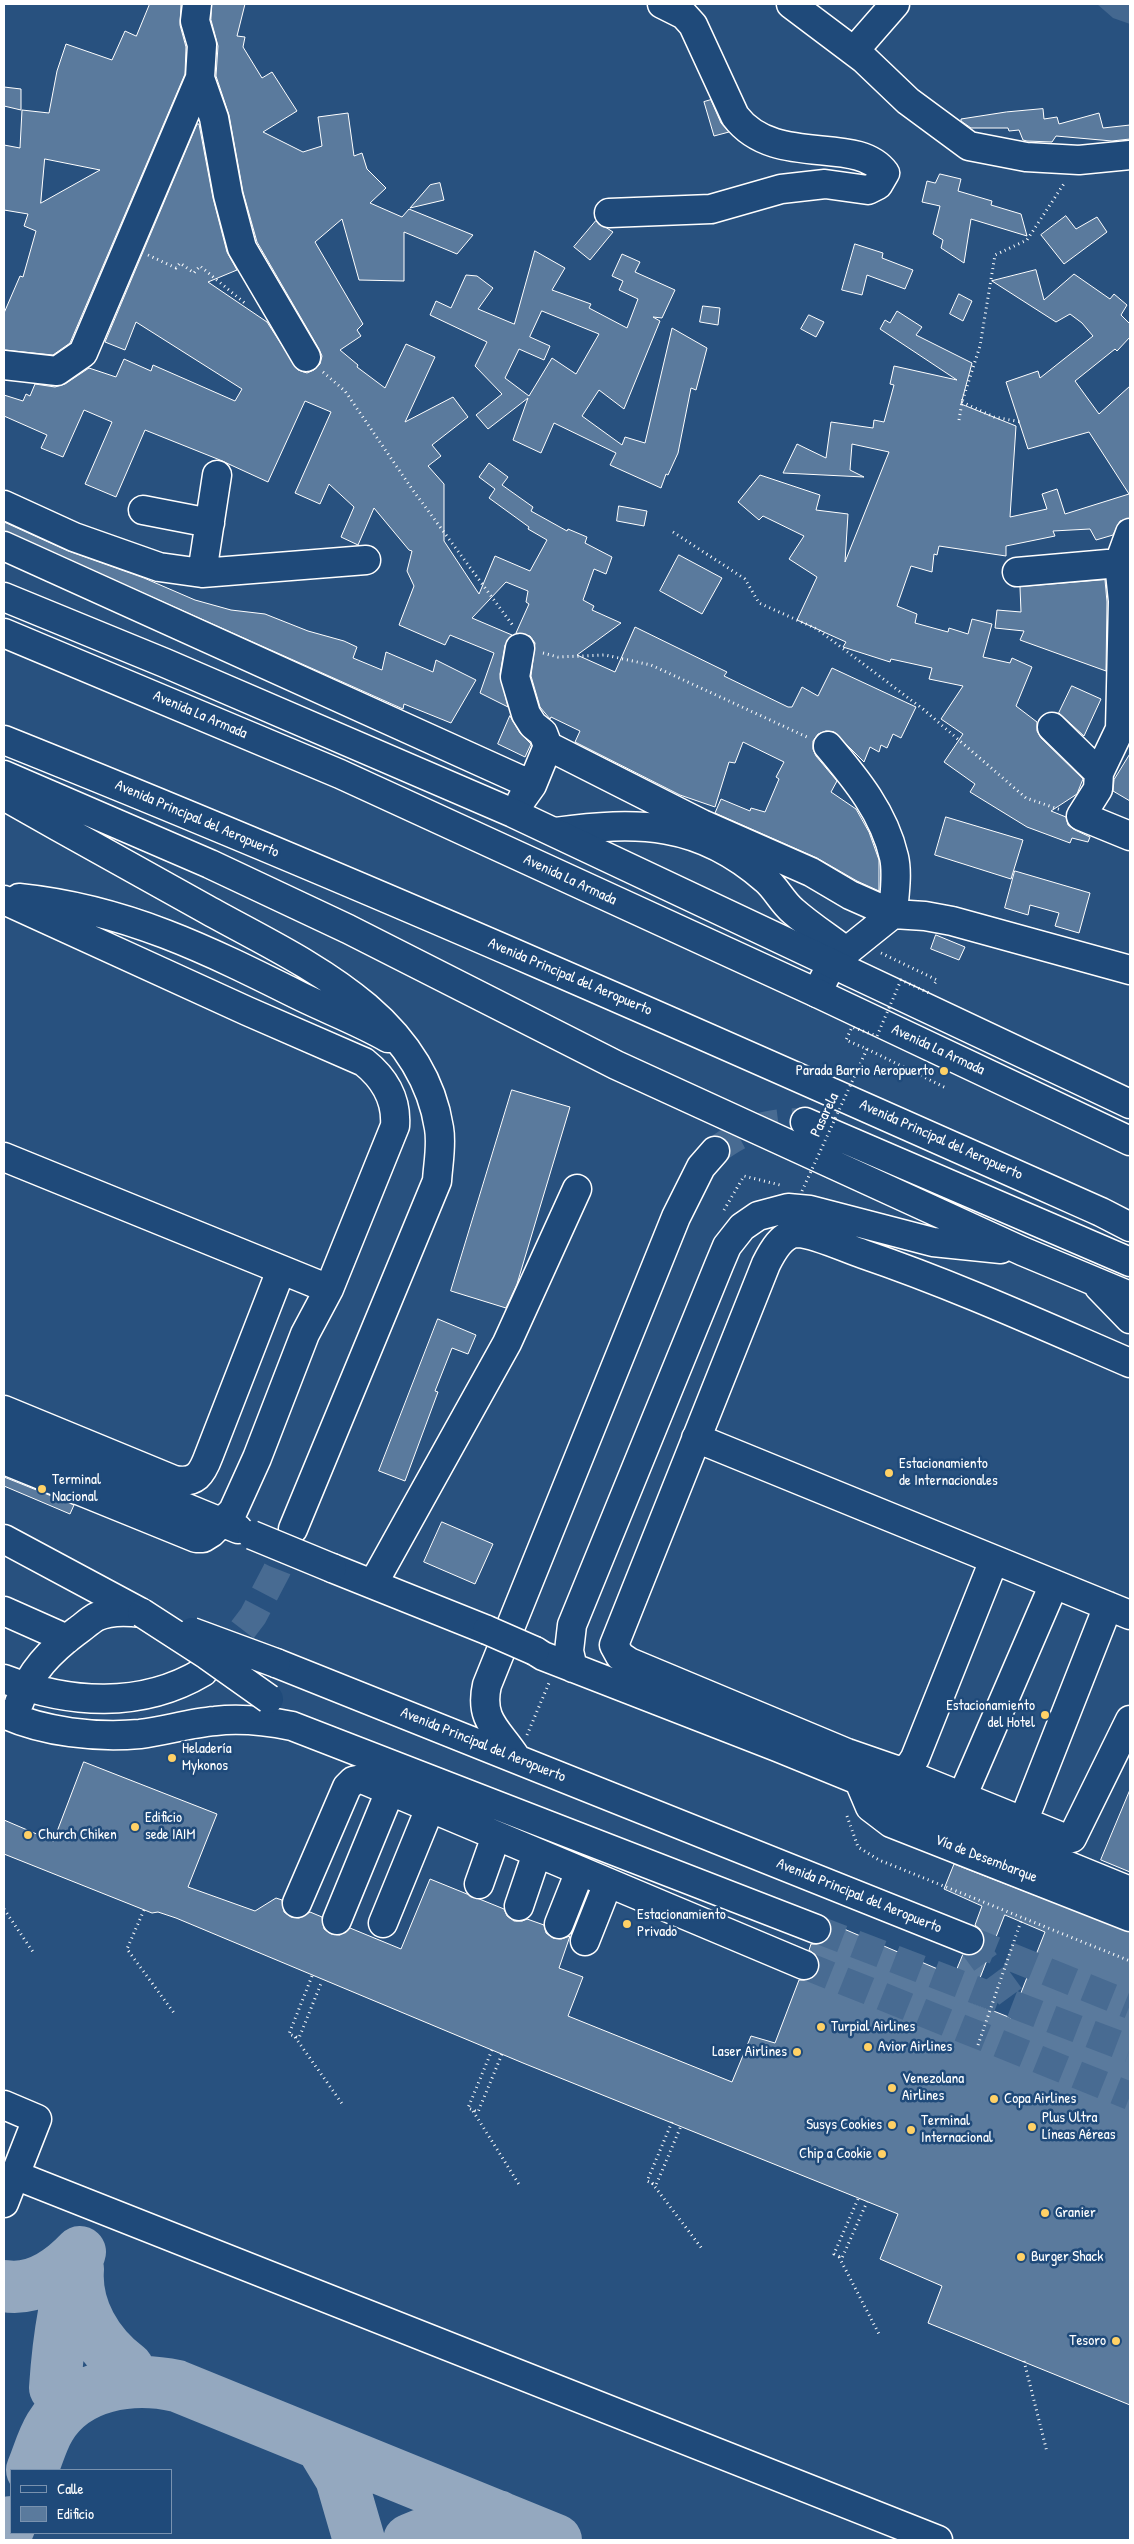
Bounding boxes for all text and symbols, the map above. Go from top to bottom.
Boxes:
street label: Avenida La Armada [150,687,250,743]
street label: Avenida Principal del Aeropuerto [112,776,282,862]
street label: Avenida La Armada [521,851,619,909]
street label: Avenida Principal del Aeropuerto [485,934,655,1020]
street label: Avenida La Armada [889,1021,987,1079]
place label: Parada Barrio Aeropuerto [796,1062,934,1080]
marker: Parada Barrio Aeropuerto [938,1065,950,1077]
street label: Pasarela [807,1090,843,1140]
street label: Avenida Principal del Aeropuerto [857,1096,1025,1184]
place label: Estacionamiento de Internacionales [899,1455,998,1490]
marker: Estacionamiento de Internacionales [883,1467,895,1479]
place label: Terminal Nacional [52,1471,101,1506]
marker: Terminal Nacional [36,1483,48,1495]
place label: Estacionamiento del Hotel [946,1697,1035,1732]
street label: Avenida Principal del Aeropuerto [398,1704,568,1786]
marker: Estacionamiento del Hotel [1039,1709,1051,1721]
place label: Heladería Mykonos [182,1740,232,1775]
marker: Heladería Mykonos [166,1752,178,1764]
place label: Edificio sede IAIM [145,1809,195,1844]
marker: Edificio sede IAIM [129,1821,141,1833]
place label: Church Chiken [38,1826,117,1844]
marker: Church Chiken [22,1829,34,1841]
street label: Vía de Desembarque [932,1831,1040,1887]
street label: Avenida Principal del Aeropuerto [774,1855,944,1937]
place label: Estacionamiento Privado [637,1906,726,1941]
marker: Estacionamiento Privado [621,1918,633,1930]
place label: Turpial Airlines [831,2018,915,2036]
marker: Turpial Airlines [815,2021,827,2033]
place label: Avior Airlines [878,2038,952,2056]
marker: Avior Airlines [862,2041,874,2053]
place label: Laser Airlines [712,2043,787,2061]
marker: Laser Airlines [791,2046,803,2058]
place label: Venezolana Airlines [902,2070,964,2105]
marker: Venezolana Airlines [886,2082,898,2094]
place label: Copa Airlines [1004,2090,1076,2108]
marker: Copa Airlines [988,2093,1000,2105]
place label: Plus Ultra Líneas Aéreas [1042,2109,1115,2144]
place label: Terminal Internacional [921,2112,993,2147]
place label: Susys Cookies [806,2116,882,2134]
marker: Susys Cookies [886,2119,898,2131]
marker: Plus Ultra Líneas Aéreas [1026,2121,1038,2133]
marker: Terminal Internacional [905,2124,917,2136]
place label: Chip a Cookie [799,2145,872,2163]
marker: Chip a Cookie [876,2148,888,2160]
place label: Granier [1055,2204,1096,2222]
marker: Granier [1039,2207,1051,2219]
place label: Burger Shack [1031,2248,1103,2266]
marker: Burger Shack [1015,2251,1027,2263]
place label: Tesoro [1069,2332,1106,2350]
marker: Tesoro [1110,2335,1122,2347]
legend [10,2469,172,2534]
text: Calle [57,2478,84,2499]
text: Edificio [57,2503,94,2524]

